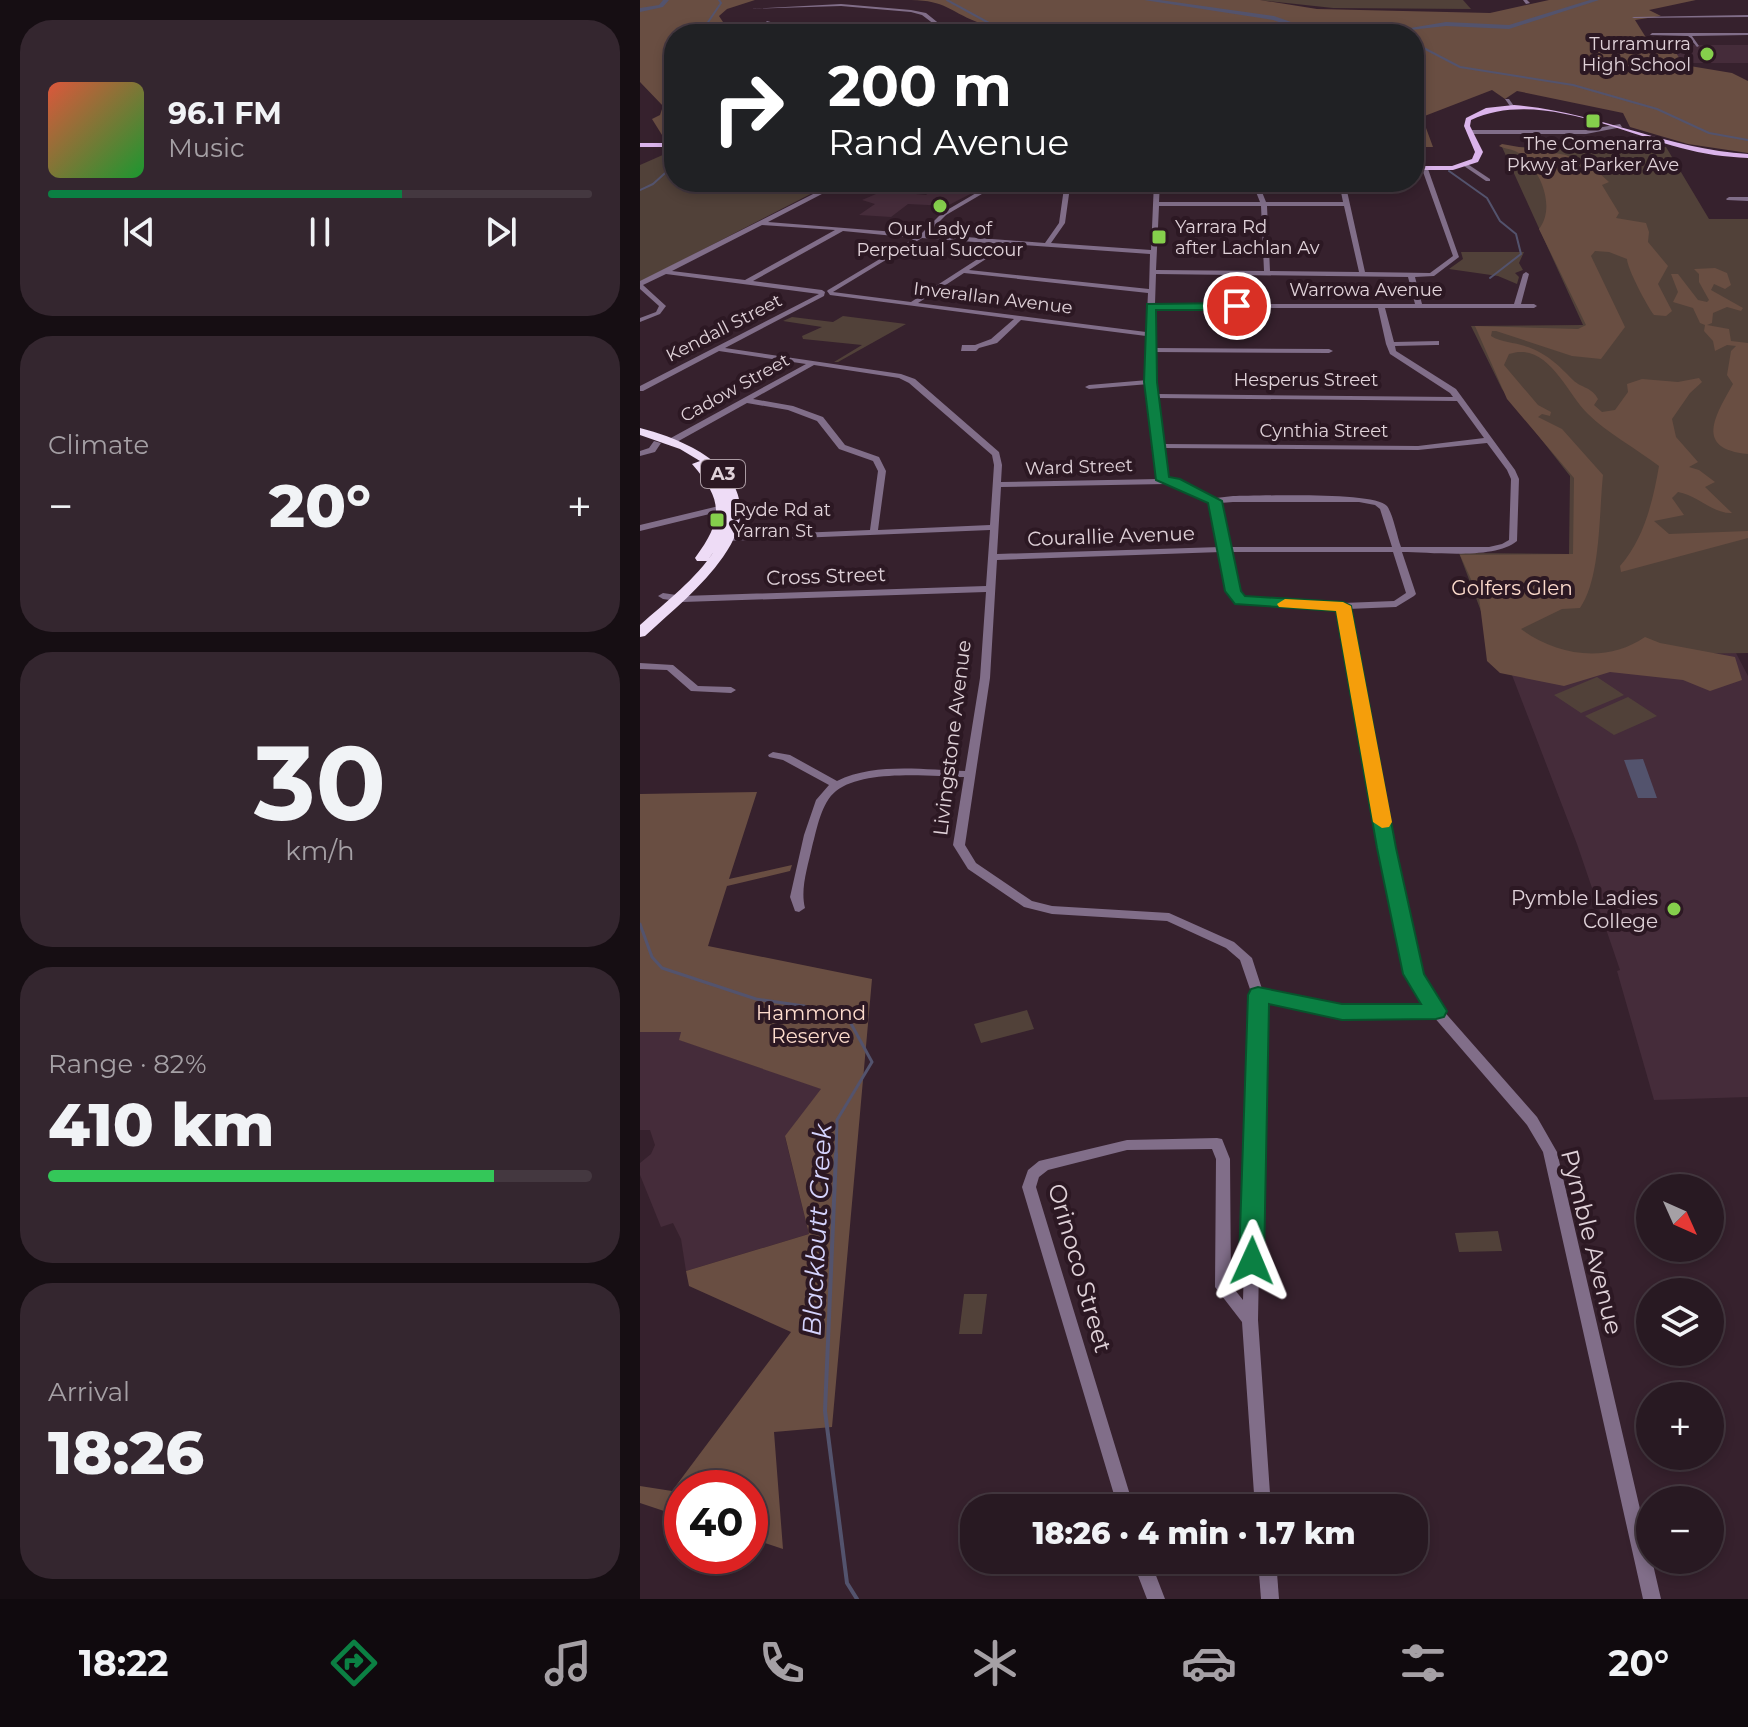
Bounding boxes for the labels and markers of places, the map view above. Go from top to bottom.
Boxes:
place label: Turramurra High School [1582,33,1691,76]
marker: Turramurra High School [1698,45,1716,63]
marker: The Comenarra Pkwy at Parker Ave [1584,112,1602,130]
place label: The Comenarra Pkwy at Parker Ave [1507,133,1679,176]
marker: Our Lady of Perpetual Succour [931,197,949,215]
place label: Yarrara Rd after Lachlan Av [1175,216,1320,259]
place label: Our Lady of Perpetual Succour [856,218,1024,261]
marker: Yarrara Rd after Lachlan Av [1150,228,1168,246]
pin [1203,272,1271,340]
place label: Ryde Rd at Yarran St [733,499,831,542]
marker: Ryde Rd at Yarran St [708,511,726,529]
place label: Pymble Ladies College [1511,886,1658,933]
marker: Pymble Ladies College [1665,900,1683,918]

